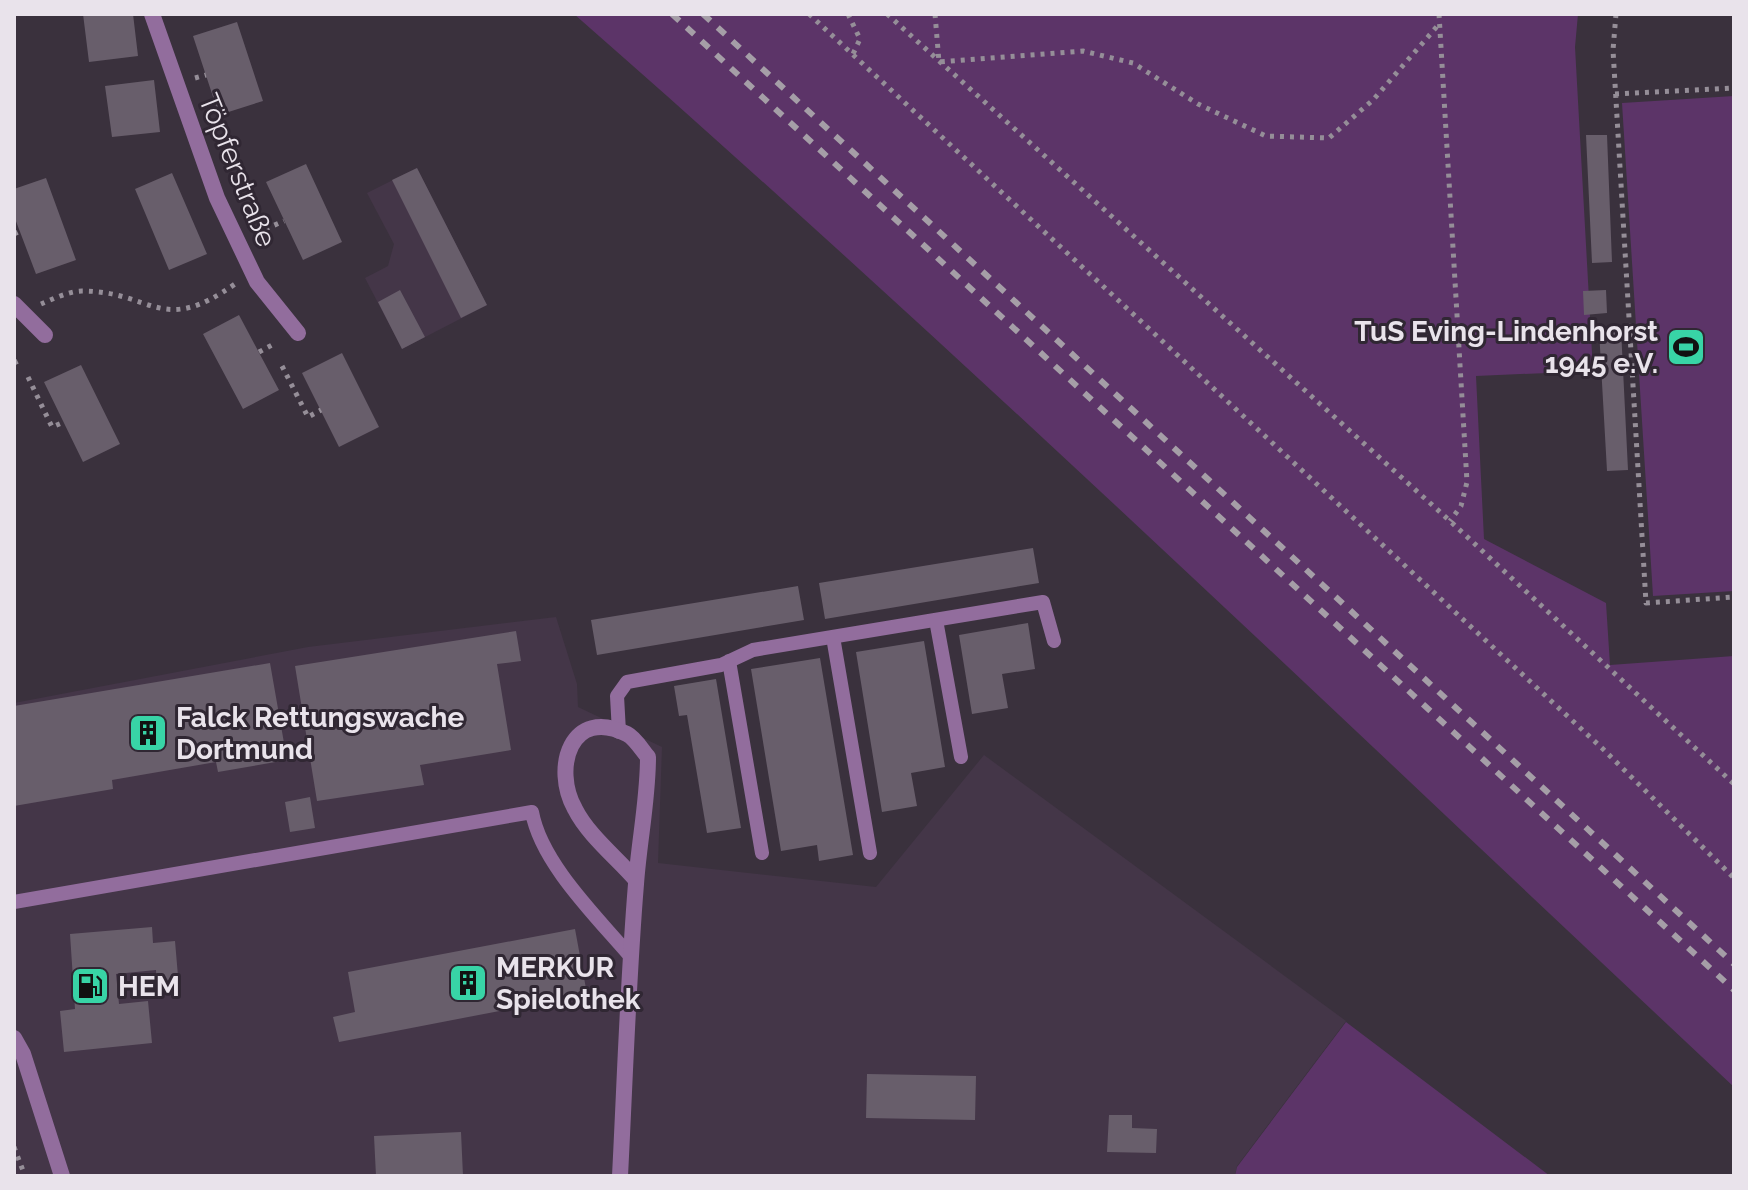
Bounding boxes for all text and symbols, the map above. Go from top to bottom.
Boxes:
street label: Töpferstraße [192,89,283,252]
place label: TuS Eving-Lindenhorst 1945 e.V. [1354,315,1658,380]
sports icon: TuS Eving-Lindenhorst 1945 e.V. [1665,326,1707,368]
place label: Falck Rettungswache Dortmund [176,701,464,766]
building icon: Falck Rettungswache Dortmund [127,712,169,754]
place label: MERKUR Spielothek [496,951,641,1016]
building icon: MERKUR Spielothek [447,962,489,1004]
fuel station icon: HEM [69,965,111,1007]
place label: HEM [118,970,180,1003]

